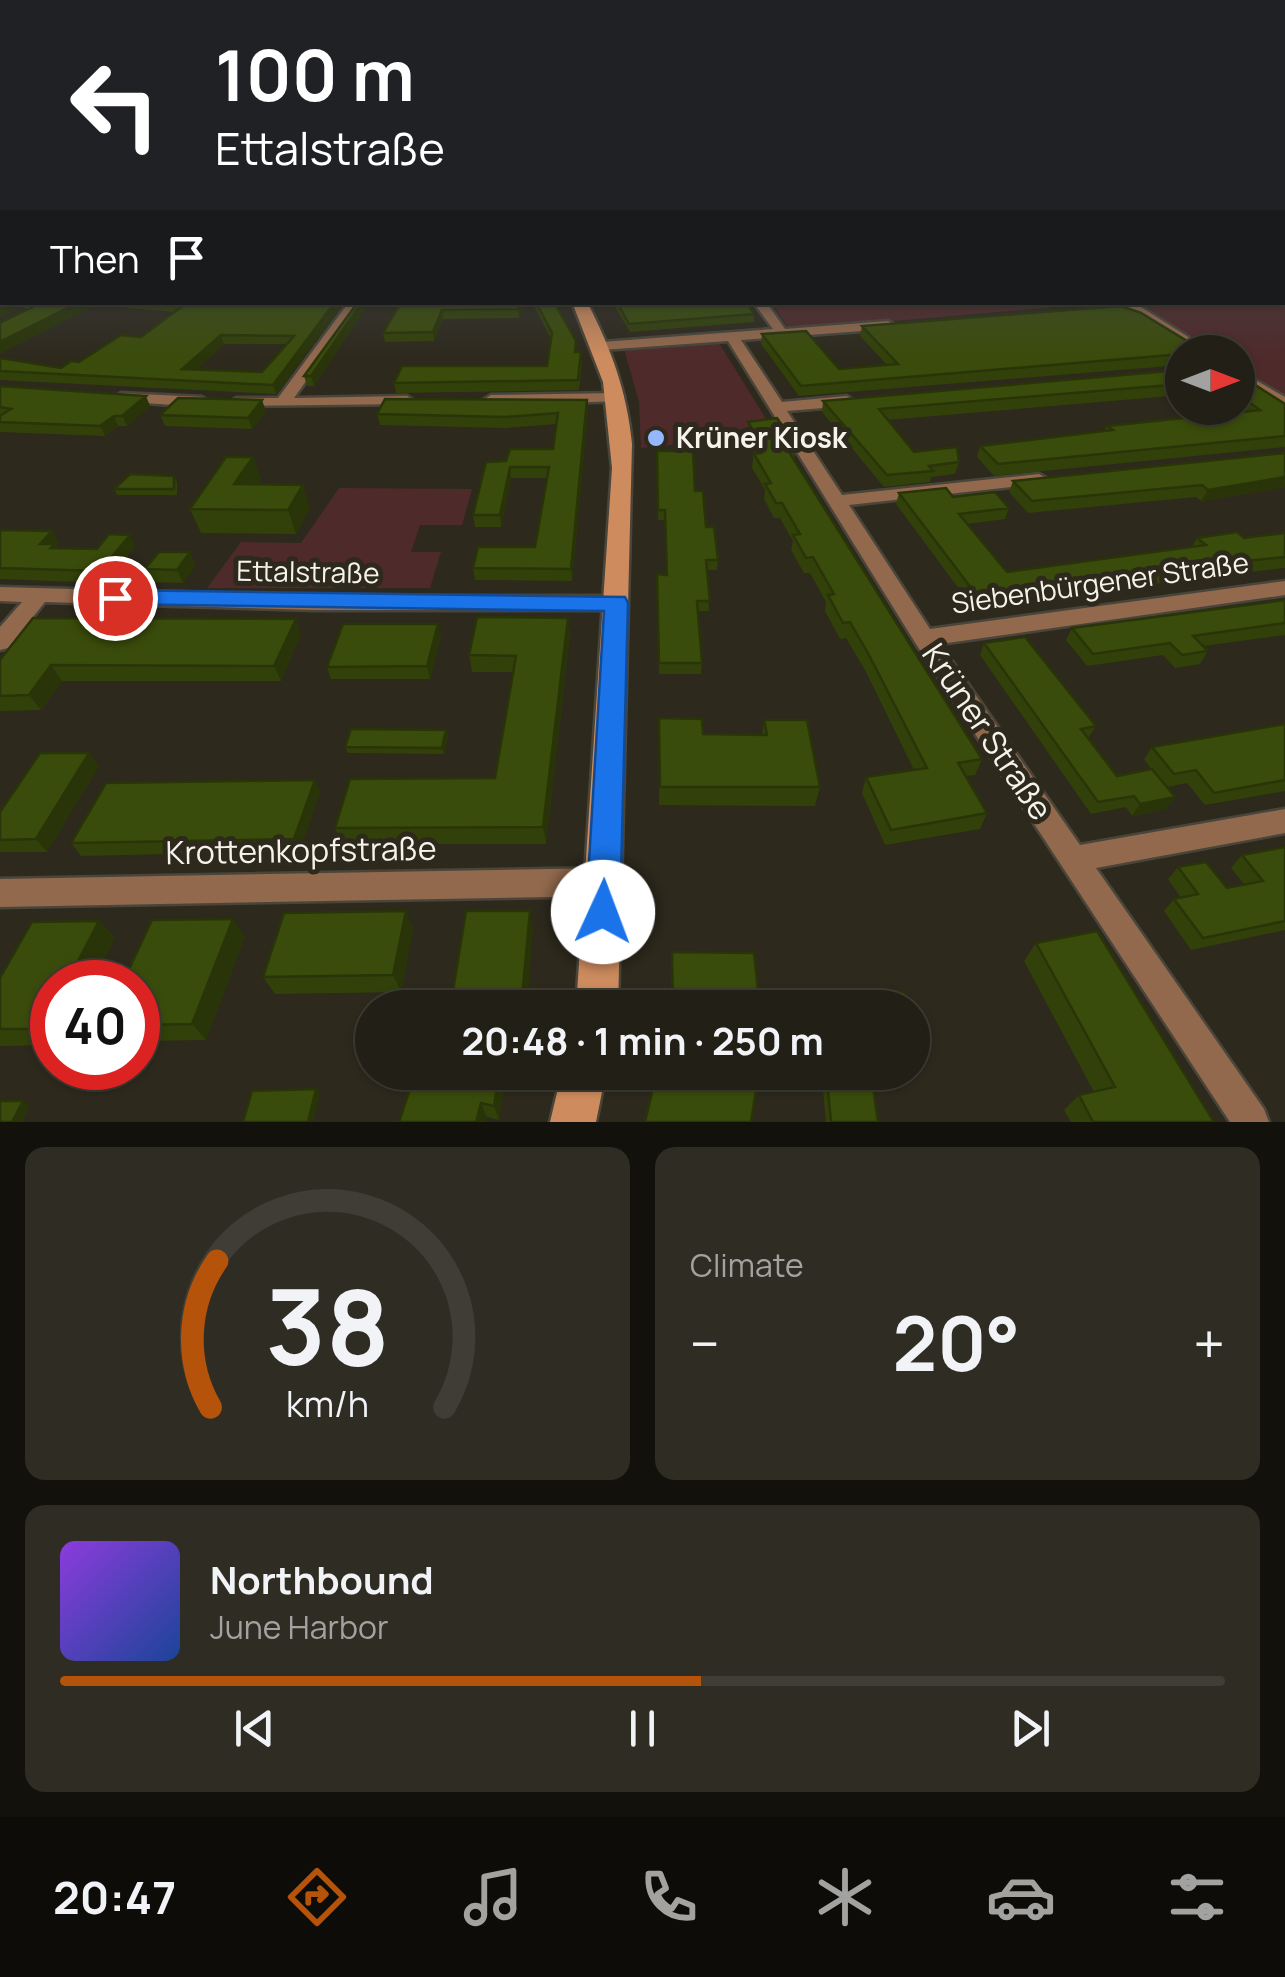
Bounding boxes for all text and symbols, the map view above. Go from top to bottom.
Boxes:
text: 100 m [215,26,415,122]
icon: left [50,40,180,170]
text: Ettalstraße [215,117,445,179]
icon: arrive [159,230,214,285]
text: Then [50,232,139,284]
north arrow [1165,335,1255,425]
map controls [1165,335,1255,425]
place label: Krüner Kiosk [676,418,848,456]
marker: Krüner Kiosk [645,427,667,449]
street label: Siebenbürgener Straße [949,542,1251,622]
street label: Ettalstraße [236,551,380,591]
pin [73,556,158,641]
icon: arrive [88,571,143,626]
street label: Krüner Straße [913,635,1063,828]
street label: Krottenkopfstraße [165,826,437,874]
position arrow [551,860,655,964]
speed limit sign: 40 [30,960,160,1090]
text: 20:48 · 1 min · 250 m [461,1014,824,1066]
text: Climate [690,1243,804,1287]
text: 38 [265,1254,390,1396]
text: 20° [893,1291,1020,1394]
text: − [690,1305,720,1381]
text: + [1193,1305,1225,1381]
text: km/h [286,1379,369,1428]
text: Northbound [210,1553,434,1605]
text: June Harbor [210,1605,388,1649]
icon: previous [227,1701,282,1756]
icon: pause [615,1701,670,1756]
icon: next [1003,1701,1058,1756]
icon: directions [282,1862,352,1932]
icon: music [458,1862,528,1932]
icon: phone [634,1862,704,1932]
icon: climate [810,1862,880,1932]
icon: car [986,1862,1056,1932]
icon: filters [1162,1862,1232,1932]
text: 20:47 [53,1866,176,1928]

